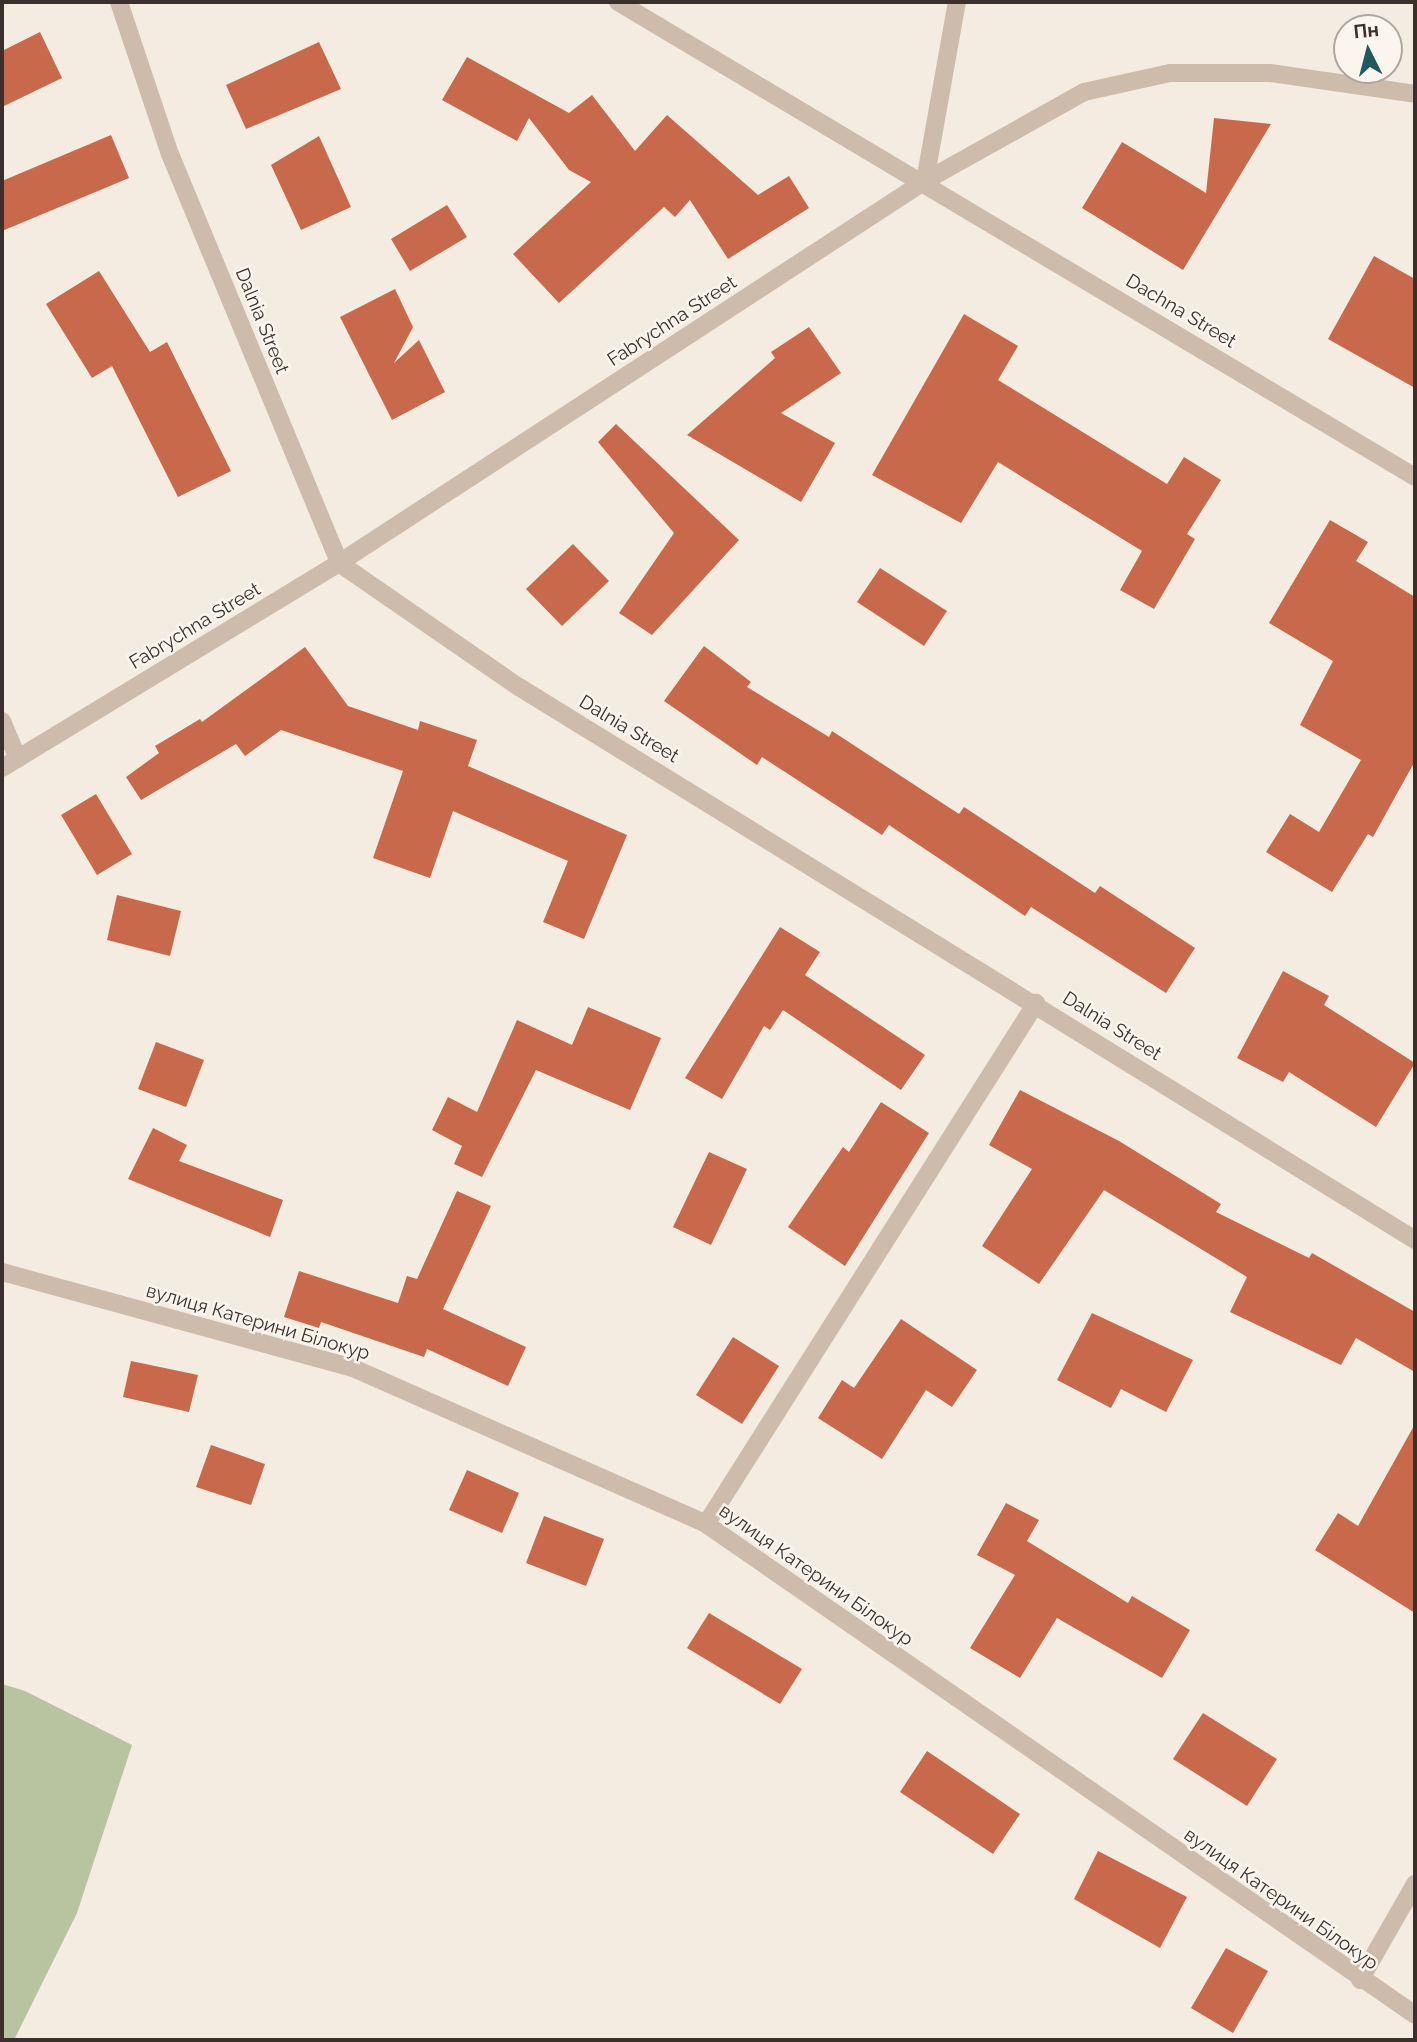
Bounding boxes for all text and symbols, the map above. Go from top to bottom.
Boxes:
north arrow [1333,14,1403,84]
text: Пн [1352,18,1380,42]
street label: Dalnia Street [230,265,294,377]
street label: Dachna Street [1122,269,1240,353]
street label: Fabrychna Street [603,271,741,371]
street label: Fabrychna Street [125,578,265,674]
street label: Dalnia Street [575,690,683,768]
street label: Dalnia Street [1058,987,1166,1065]
street label: вулиця Катерини Білокур [144,1279,372,1365]
street label: вулиця Катерини Білокур [715,1499,917,1651]
street label: вулиця Катерини Білокур [1180,1823,1382,1975]

